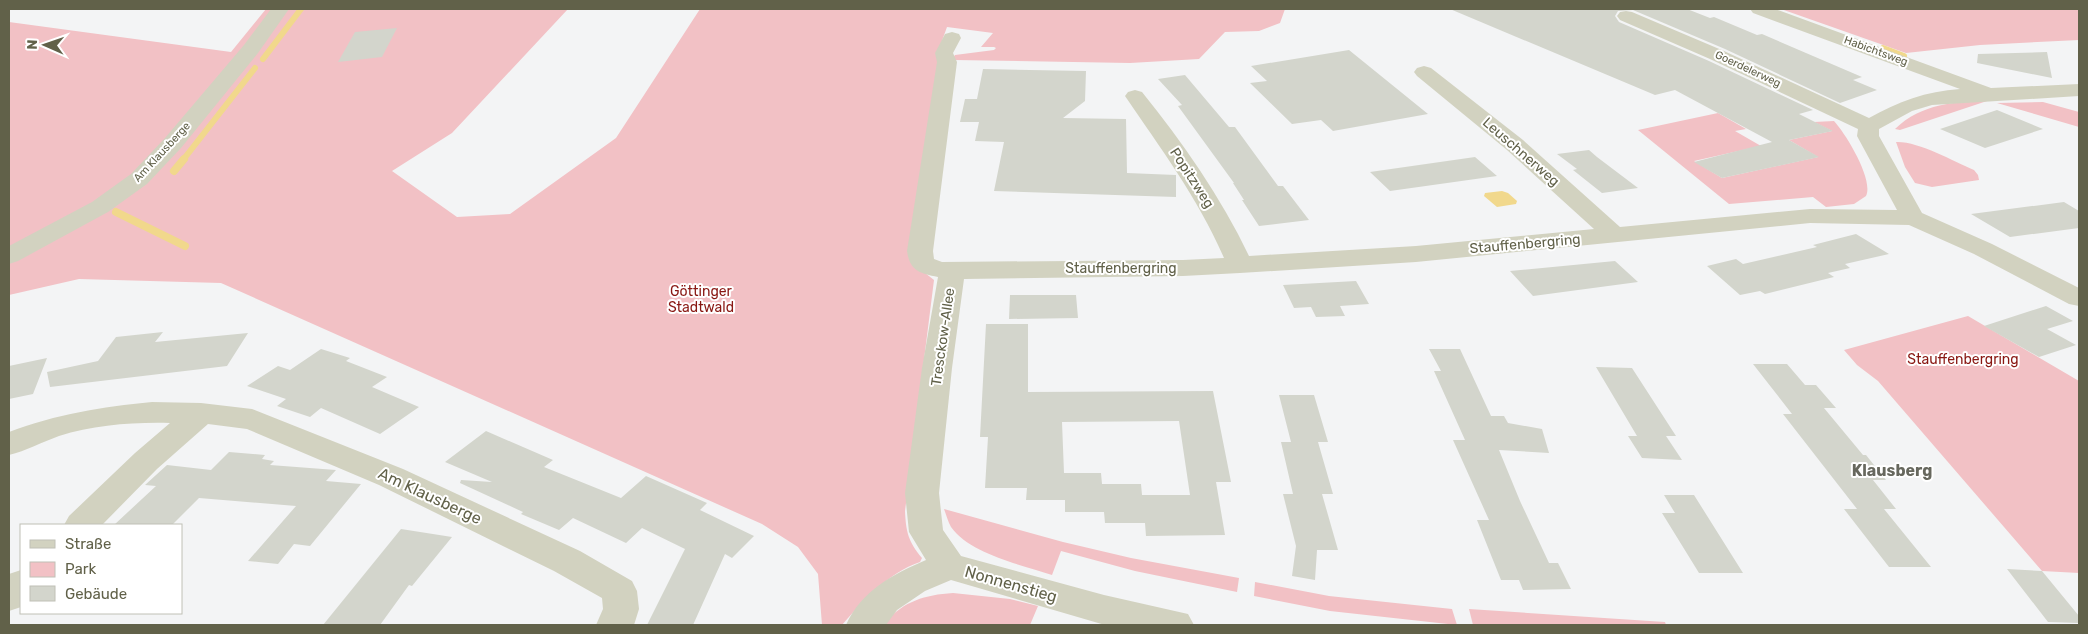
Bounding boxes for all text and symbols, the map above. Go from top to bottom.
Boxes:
north arrow [20,20,70,70]
street label: Habichtsweg [1842,33,1910,69]
text: N [24,39,41,50]
street label: Goerdelerweg [1713,48,1783,90]
street label: Leuschnerweg [1479,114,1563,190]
street label: Am Klausberge [131,119,193,185]
street label: Popitzweg [1166,145,1218,211]
street label: Stauffenbergring [1469,231,1581,257]
street label: Stauffenbergring [1065,260,1177,277]
park label: Göttinger Stadtwald [668,283,734,316]
street label: Tresckow-Allee [928,287,958,387]
park label: Stauffenbergring [1907,351,2019,368]
district label: Klausberg [1852,461,1932,480]
street label: Am Klausberge [375,464,485,528]
legend [20,524,182,614]
text: Straße [65,535,111,553]
text: Park [65,560,96,578]
street label: Nonnenstieg [963,562,1059,606]
text: Gebäude [65,585,127,603]

